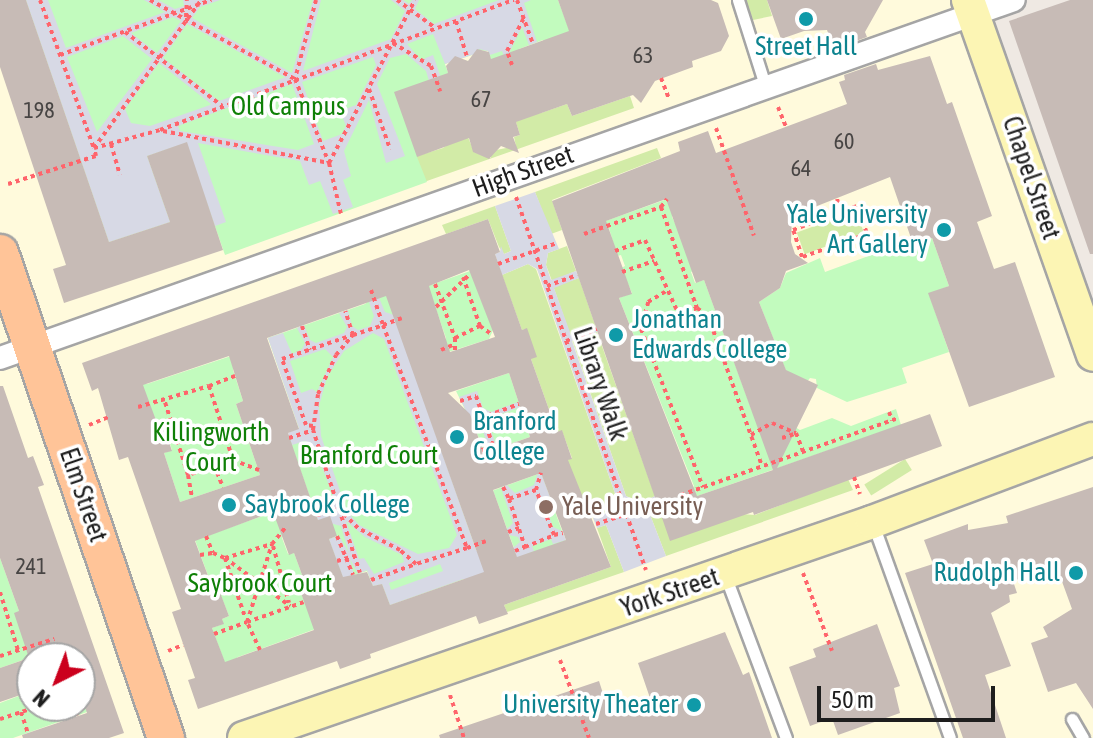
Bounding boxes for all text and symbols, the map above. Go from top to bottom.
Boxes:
marker: Street Hall [797,10,815,28]
place label: Street Hall [755,31,857,63]
house number: 63 [633,43,653,69]
house number: 67 [471,87,491,113]
park label: Old Campus [231,91,345,123]
house number: 198 [23,98,55,124]
street label: Chapel Street [995,112,1067,244]
house number: 60 [834,129,854,155]
street label: High Street [468,139,578,205]
house number: 64 [791,156,811,182]
place label: Yale University Art Gallery [787,199,928,260]
marker: Yale University Art Gallery [935,221,953,239]
place label: Jonathan Edwards College [632,304,787,366]
street label: Library Walk [566,323,634,445]
marker: Jonathan Edwards College [607,326,625,344]
place label: Branford College [473,406,557,468]
park label: Killingworth Court [152,417,270,478]
marker: Branford College [448,428,466,446]
park label: Branford Court [300,440,438,472]
street label: Elm Street [52,444,114,546]
place label: Saybrook College [245,489,410,521]
place label: Yale University [562,491,703,523]
marker: Saybrook College [220,496,238,514]
marker: Yale University [537,498,555,516]
house number: 241 [15,554,47,580]
place label: Rudolph Hall [934,557,1060,589]
street label: York Street [617,562,723,624]
marker: Rudolph Hall [1067,564,1085,582]
park label: Saybrook Court [188,568,332,600]
north arrow [16,642,96,722]
scale bar [821,670,999,720]
text: N [28,684,55,712]
text: 50 m [831,686,874,713]
place label: University Theater [503,689,678,721]
marker: University Theater [685,696,703,714]

